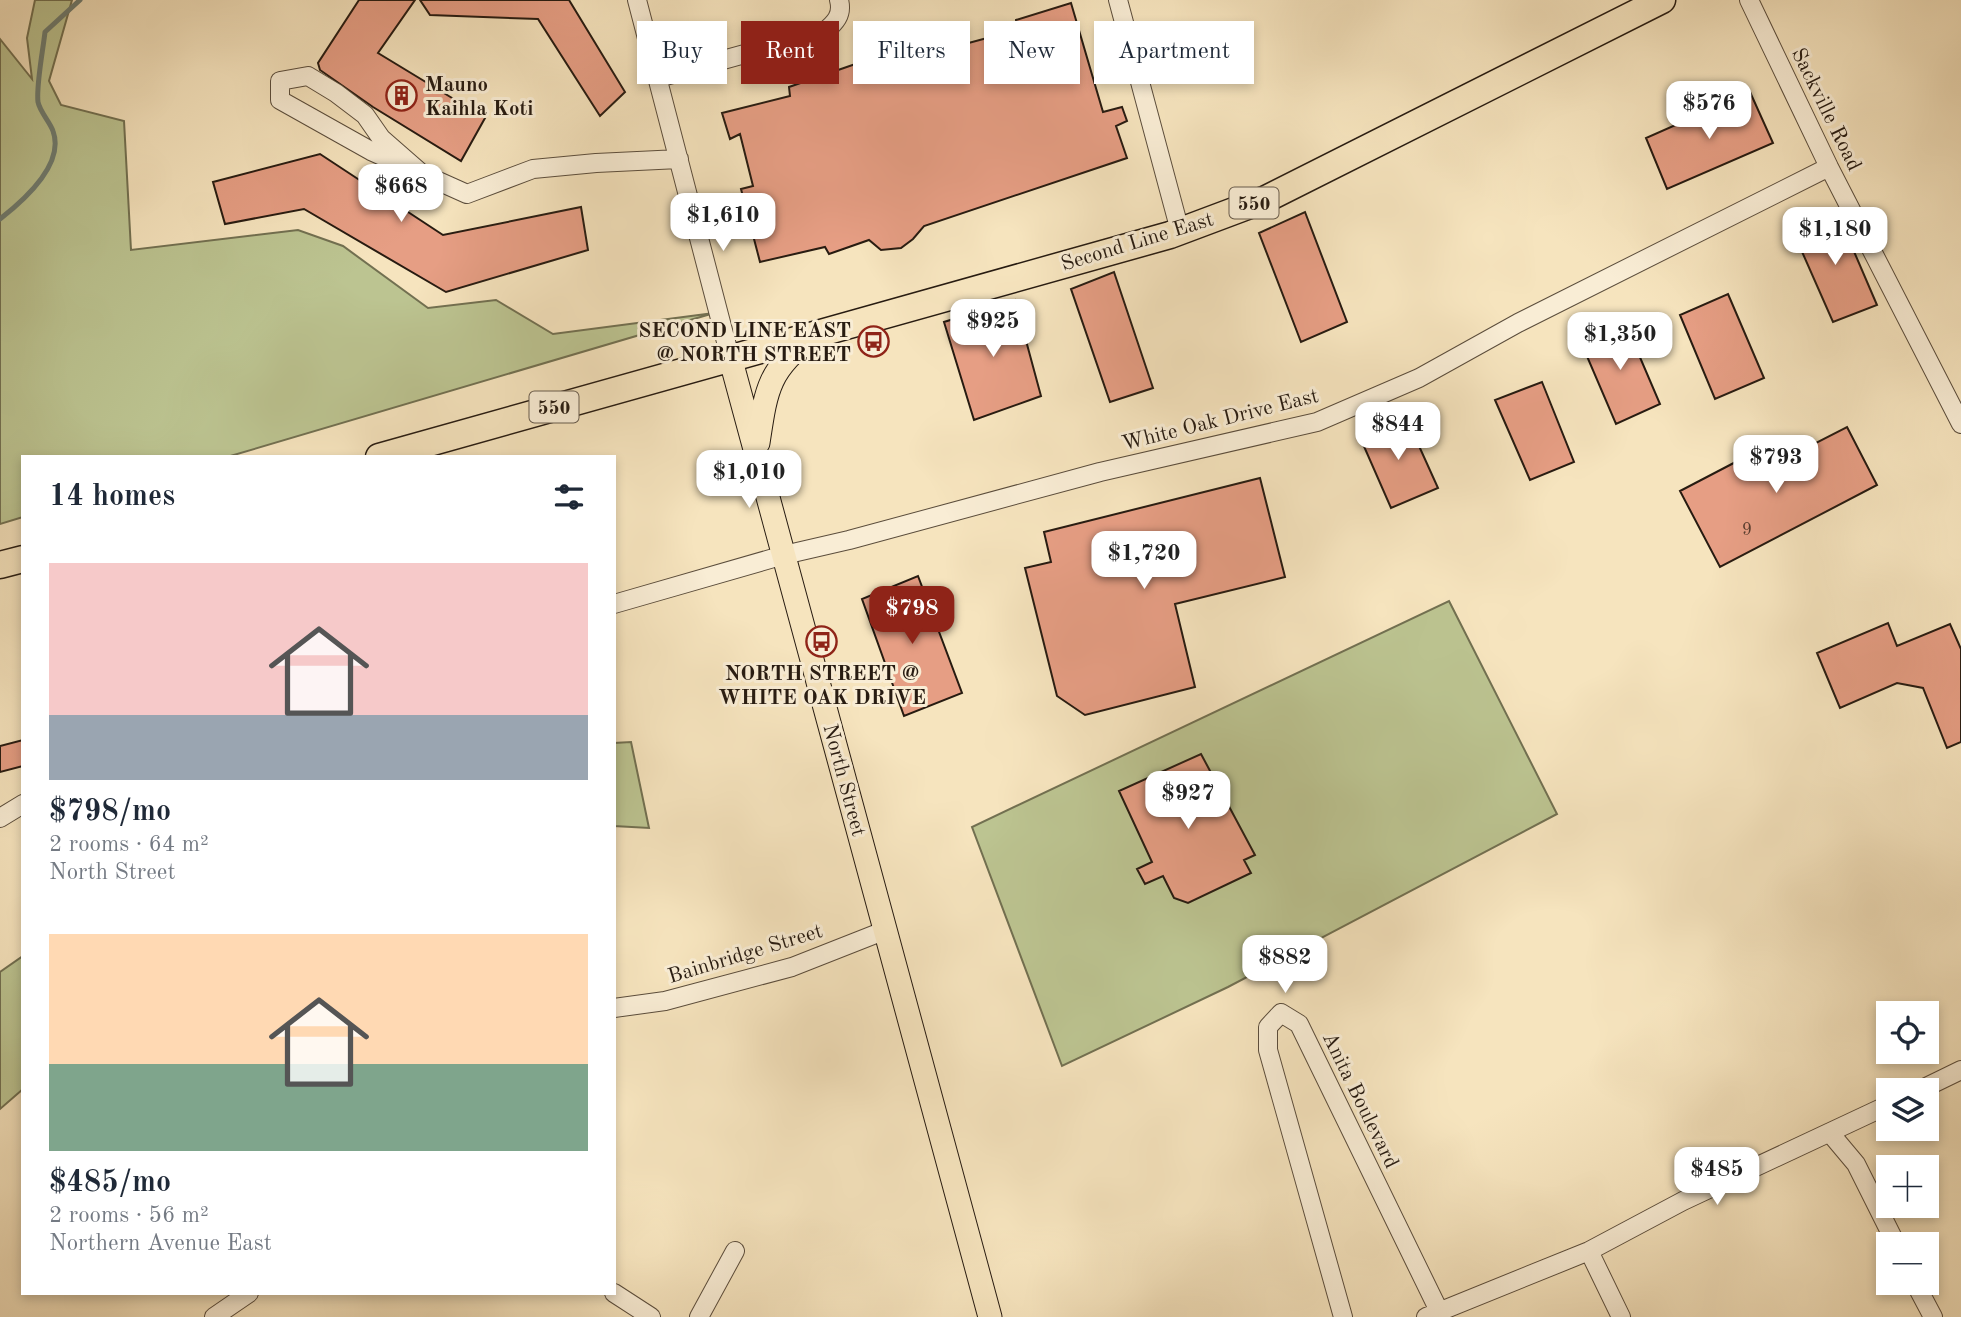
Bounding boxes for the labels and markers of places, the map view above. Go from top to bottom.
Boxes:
place label: Mauno Kaihla Koti [425,75,533,120]
building icon: Mauno Kaihla Koti [385,79,419,113]
pin: $576 [1668,82,1750,141]
pin: $668 [360,164,442,224]
pin: $1,610 [666,194,780,253]
pin: $1,180 [1778,208,1892,267]
pin: $925 [952,300,1034,359]
pin: $1,350 [1563,312,1677,372]
place label: SECOND LINE EAST @ NORTH STREET [638,321,851,366]
bus stop icon: SECOND LINE EAST @ NORTH STREET [857,325,891,359]
pin: $844 [1357,402,1439,462]
pin: $793 [1735,435,1817,495]
pin: $1,010 [692,450,806,510]
pin: $1,720 [1087,532,1201,591]
pin: $798 [871,586,953,646]
bus stop icon: NORTH STREET @ WHITE OAK DRIVE [805,624,839,658]
place label: NORTH STREET @ WHITE OAK DRIVE [718,664,926,709]
pin: $927 [1147,772,1229,831]
pin: $882 [1244,936,1326,995]
pin: $485 [1676,1148,1758,1207]

